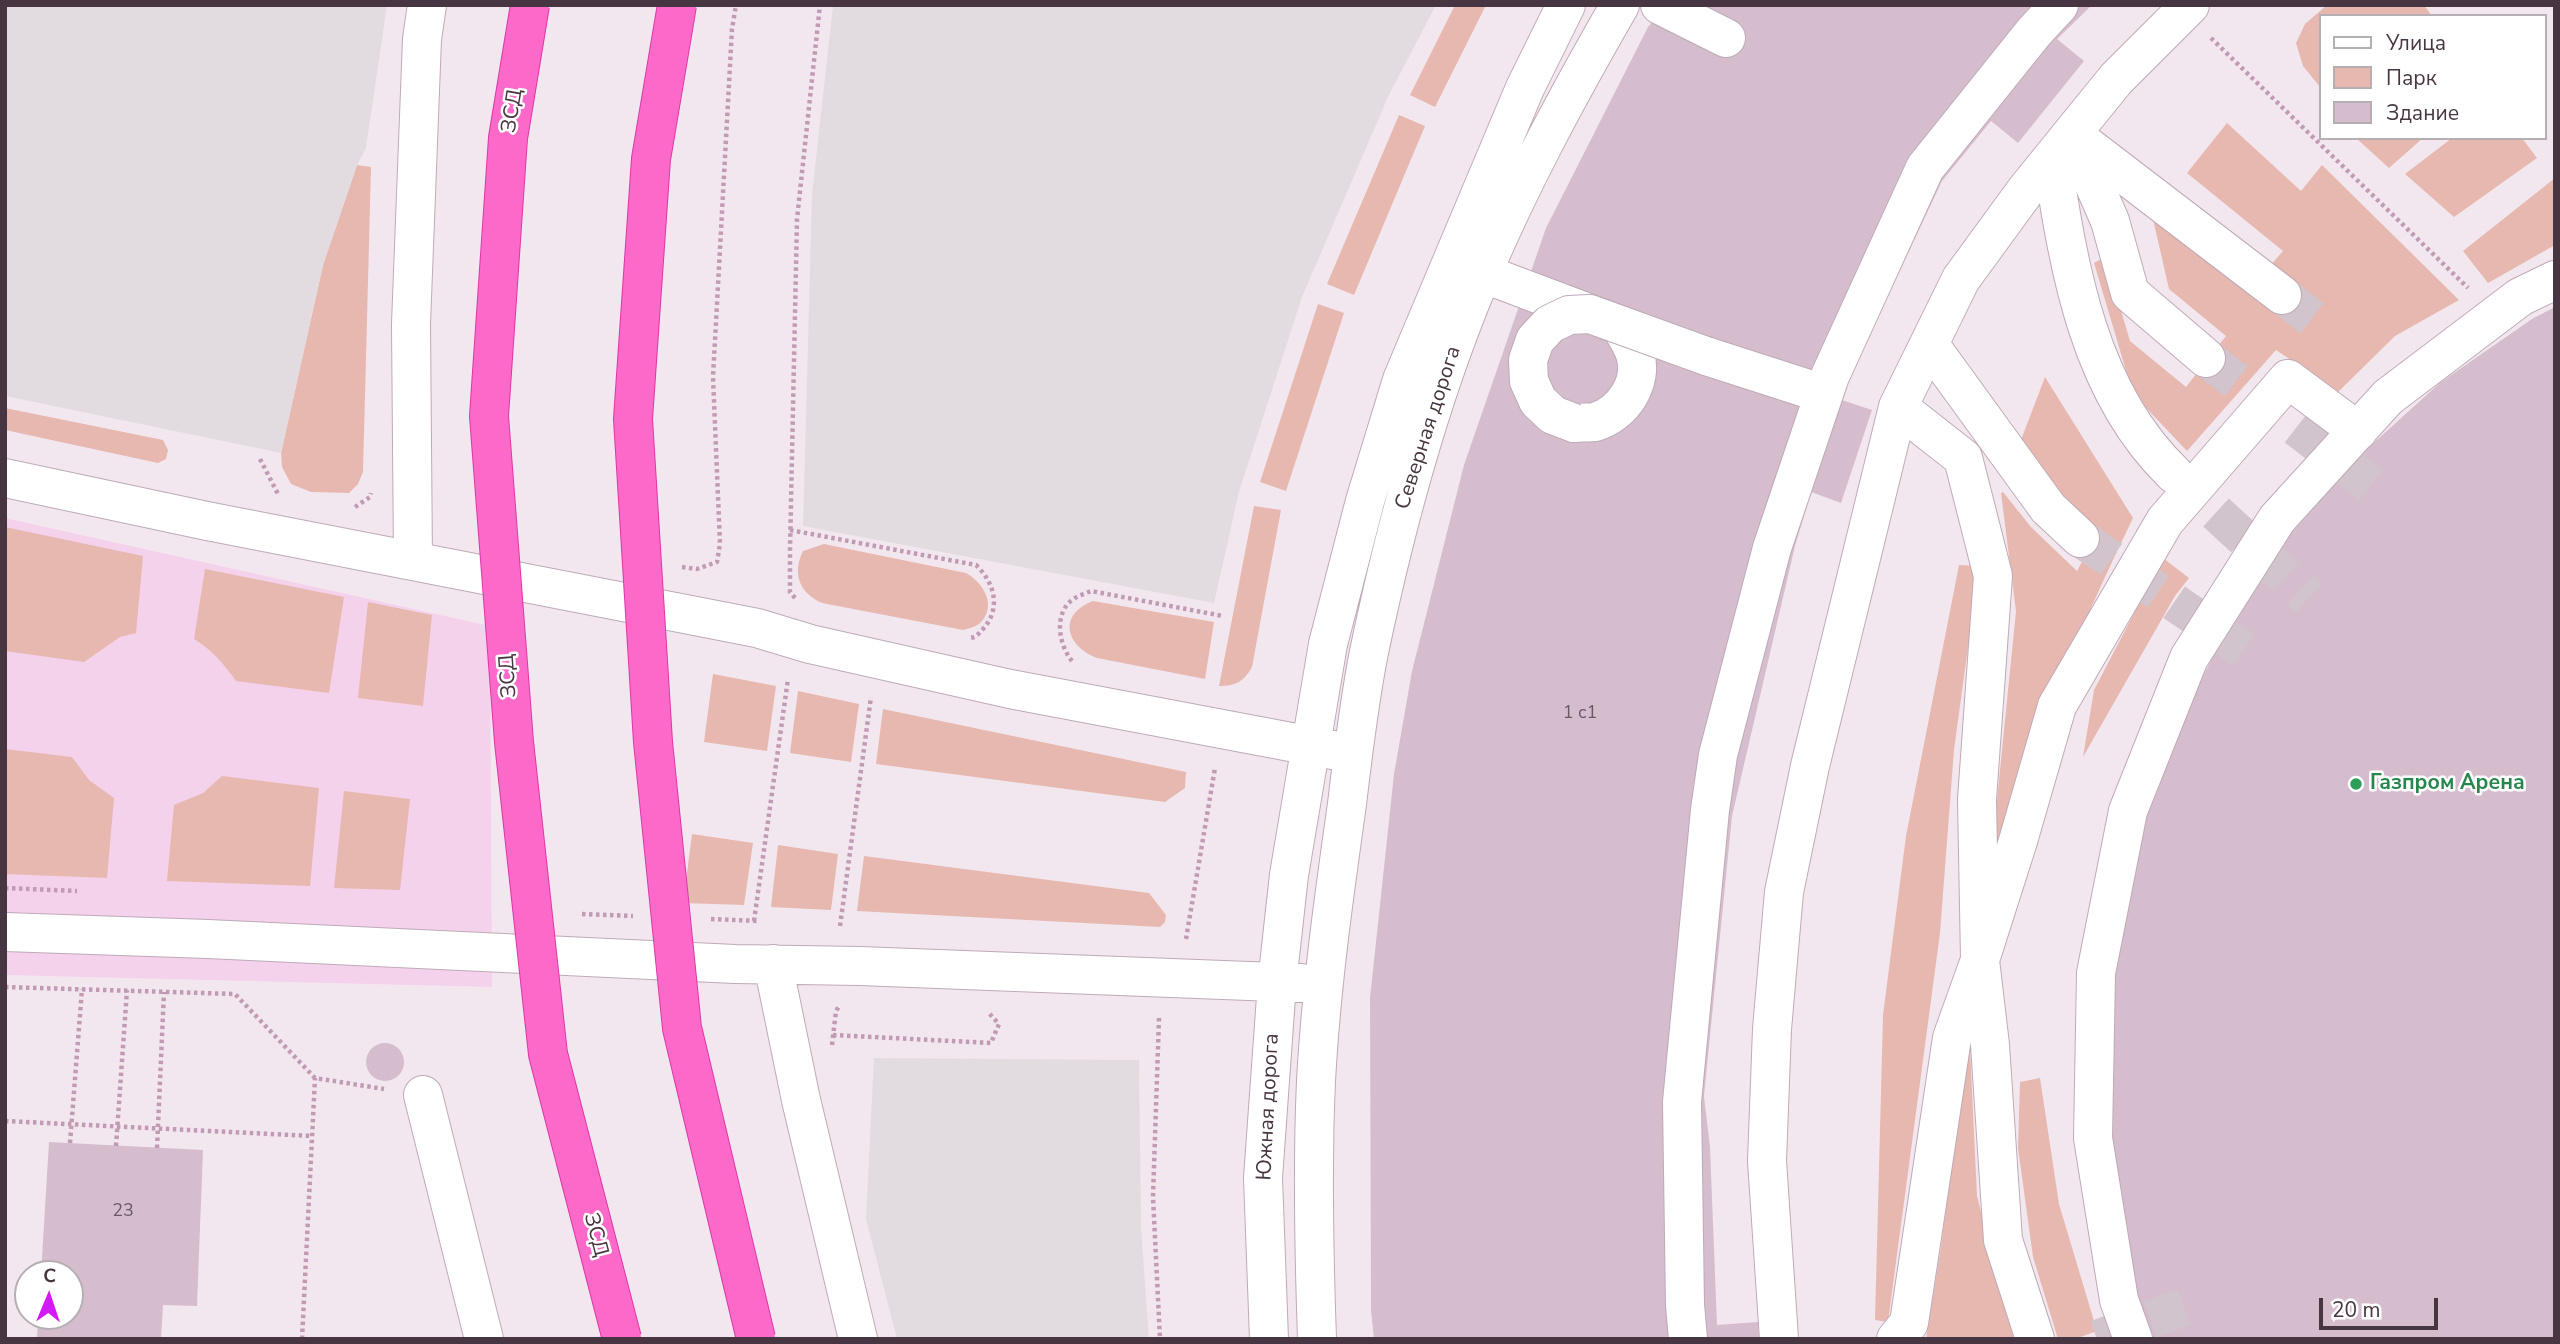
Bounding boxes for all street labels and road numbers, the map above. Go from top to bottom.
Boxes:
street label: ЗСД [497,87,529,135]
street label: Северная дорога [1391,343,1467,513]
street label: ЗСД [495,653,523,699]
street label: Южная дорога [1253,1033,1285,1181]
street label: ЗСД [577,1211,613,1259]

